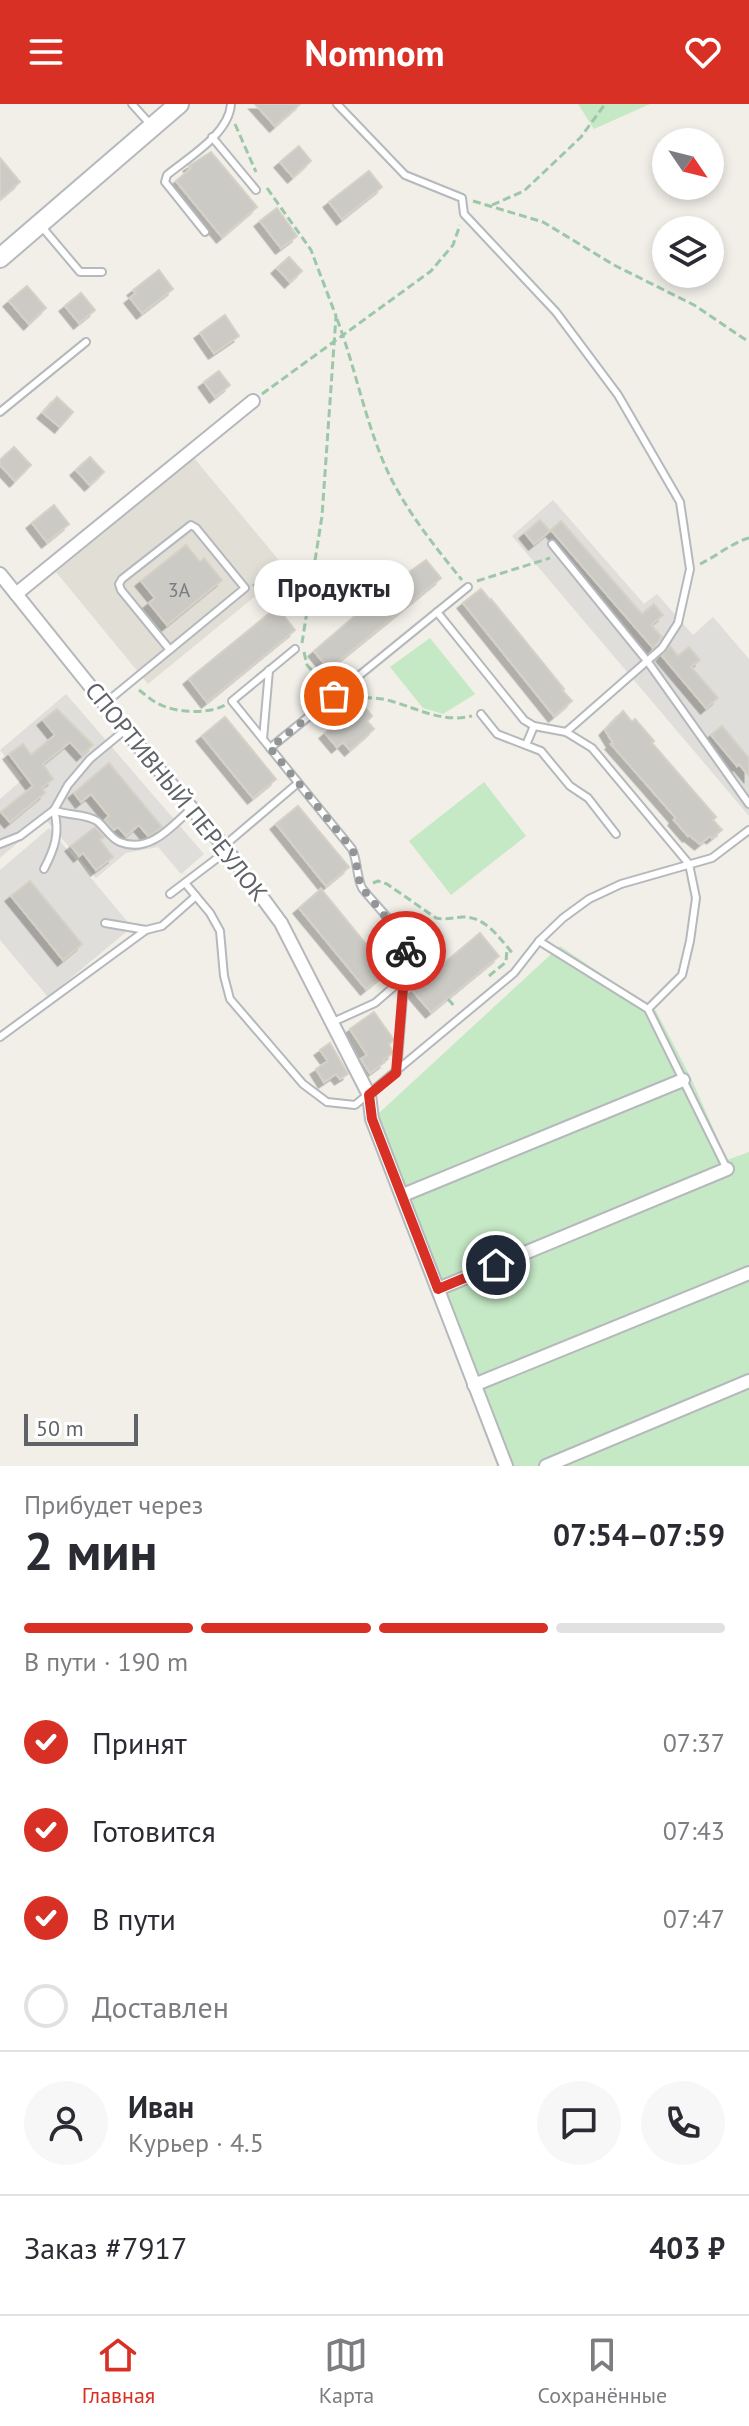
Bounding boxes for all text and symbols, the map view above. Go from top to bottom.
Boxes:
text: Nomnom [305,29,444,76]
icon: menu [24,30,68,74]
icon: heart [681,30,725,74]
north arrow [652,128,724,200]
map controls [652,128,724,288]
button: layers [652,216,724,288]
callout: Продукты [254,560,414,616]
text: Продукты [277,571,391,604]
house number: 3А [168,577,191,603]
pin [300,662,368,730]
icon: bag [312,674,356,718]
street label: СПОРТИВНЫЙ ПЕРЕУЛОК [78,676,275,908]
courier [366,911,446,991]
icon: bike [384,929,428,973]
pin [462,1231,530,1299]
icon: home [474,1243,518,1287]
scale bar [24,1410,138,1446]
text: 50 m [36,1414,84,1442]
text: Прибудет через [24,1488,203,1521]
text: 07:54–07:59 [553,1515,725,1554]
text: 2 мин [24,1517,158,1584]
text: В пути · 190 m [24,1645,188,1678]
icon: check [24,1720,68,1764]
text: Принят [92,1723,187,1762]
text: 07:37 [663,1726,725,1759]
icon: check [24,1808,68,1852]
text: Готовится [92,1811,216,1850]
text: 07:43 [663,1814,725,1847]
icon: check [24,1896,68,1940]
text: В пути [92,1899,176,1938]
text: 07:47 [663,1902,725,1935]
text: Доставлен [92,1987,229,2026]
button: person [24,2081,108,2165]
button: chat [537,2081,621,2165]
button: phone [641,2081,725,2165]
text: Иван [128,2087,194,2126]
text: Курьер · 4.5 [128,2126,264,2159]
text: Заказ #7917 [24,2228,187,2267]
text: 403 ₽ [649,2228,725,2267]
tab: Главная [82,2333,155,2409]
tab: Карта [319,2333,374,2409]
tab: Сохранённые [538,2333,667,2409]

